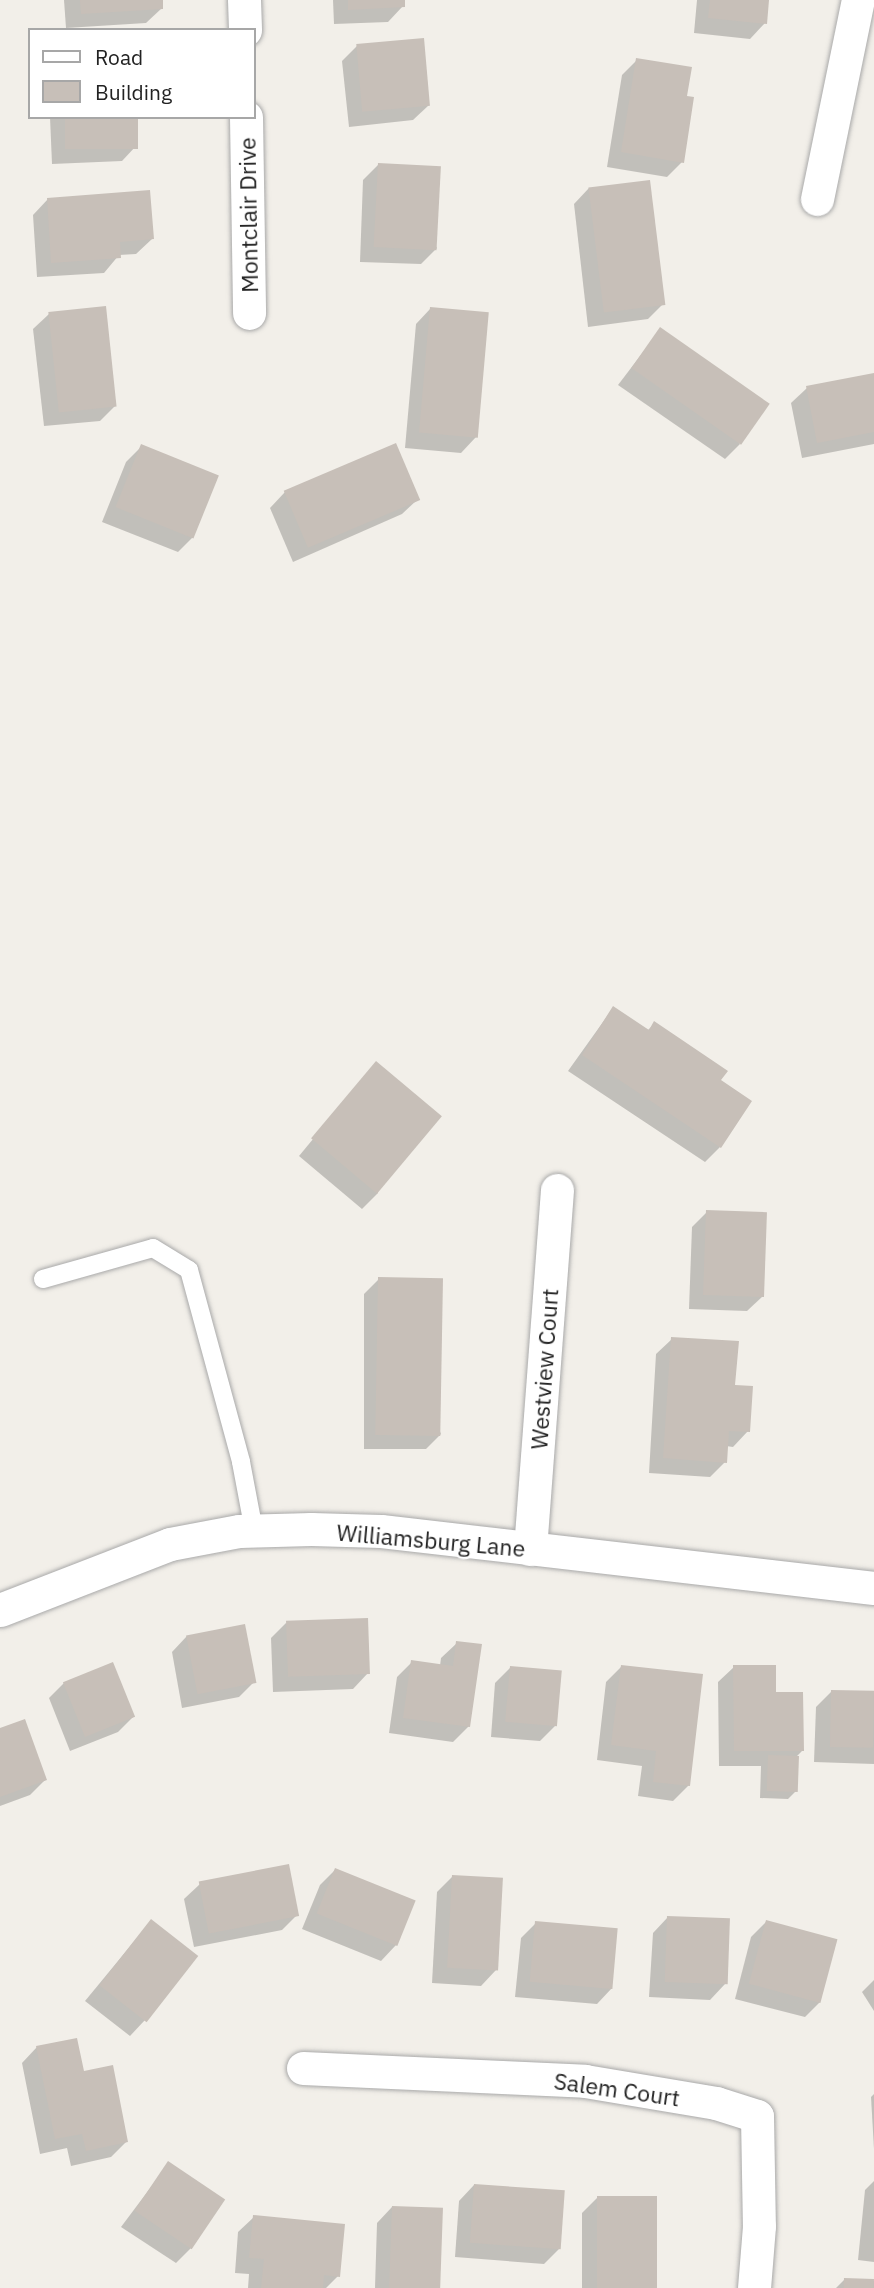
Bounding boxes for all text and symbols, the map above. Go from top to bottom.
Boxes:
legend [28,28,256,119]
text: Road [95,43,143,71]
text: Building [95,78,172,106]
street label: Montclair Drive [233,137,263,293]
street label: Westview Court [525,1288,563,1450]
street label: Williamsburg Lane [336,1518,526,1562]
street label: Salem Court [552,2067,682,2111]

